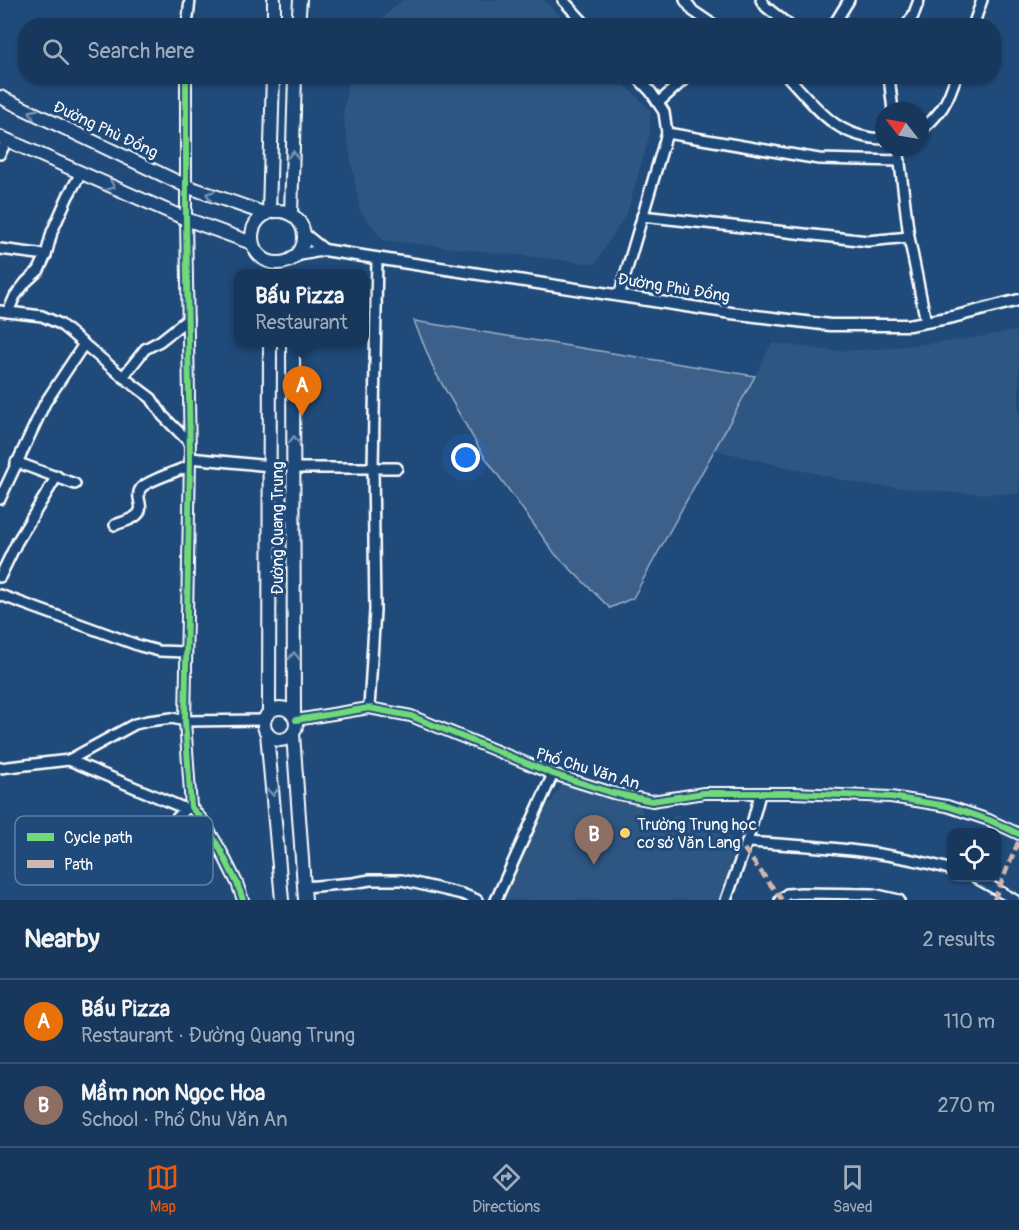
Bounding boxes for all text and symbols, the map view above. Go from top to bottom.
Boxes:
search box [18,18,1001,84]
icon: search [39,35,72,68]
text: Search here [87,37,194,65]
street label: Đường Phù Đổng [50,97,161,163]
north arrow [875,102,929,156]
one-way arrow [29,109,40,121]
one-way arrow [287,151,299,160]
one-way arrow [105,179,116,191]
one-way arrow [205,190,216,202]
popup [234,269,369,347]
street label: Đường Phù Đổng [616,269,731,307]
text: Bấu Pizza [255,282,344,310]
text: Restaurant [255,310,348,335]
pin: A [282,366,322,416]
one-way arrow [287,435,300,444]
your location [451,443,480,472]
street label: Đường Quang Trung [268,461,288,595]
one-way arrow [288,651,300,660]
street label: Phố Chu Văn An [533,744,642,794]
one-way arrow [266,787,279,796]
place label: Trường Trung học cơ sở Văn Lang [637,815,757,853]
legend [15,816,213,885]
pin: B [574,816,614,865]
marker: Trường Trung học cơ sở Văn Lang [618,826,632,840]
text: Cycle path [64,828,132,848]
map controls [947,828,1001,882]
button: locate [947,828,1001,882]
text: Path [64,855,93,875]
text: Nearby [24,923,100,955]
text: 2 results [923,927,995,952]
text: Bấu Pizza [81,995,170,1023]
text: A [37,1009,50,1034]
text: 110 m [944,1009,995,1034]
text: Restaurant · Đường Quang Trung [81,1023,355,1048]
text: Mầm non Ngọc Hoa [81,1079,265,1107]
text: B [38,1093,49,1118]
text: 270 m [937,1093,995,1118]
text: School · Phố Chu Văn An [81,1107,288,1132]
tab: Map [146,1161,179,1217]
tab: Directions [472,1161,540,1217]
tab: Saved [833,1161,873,1217]

